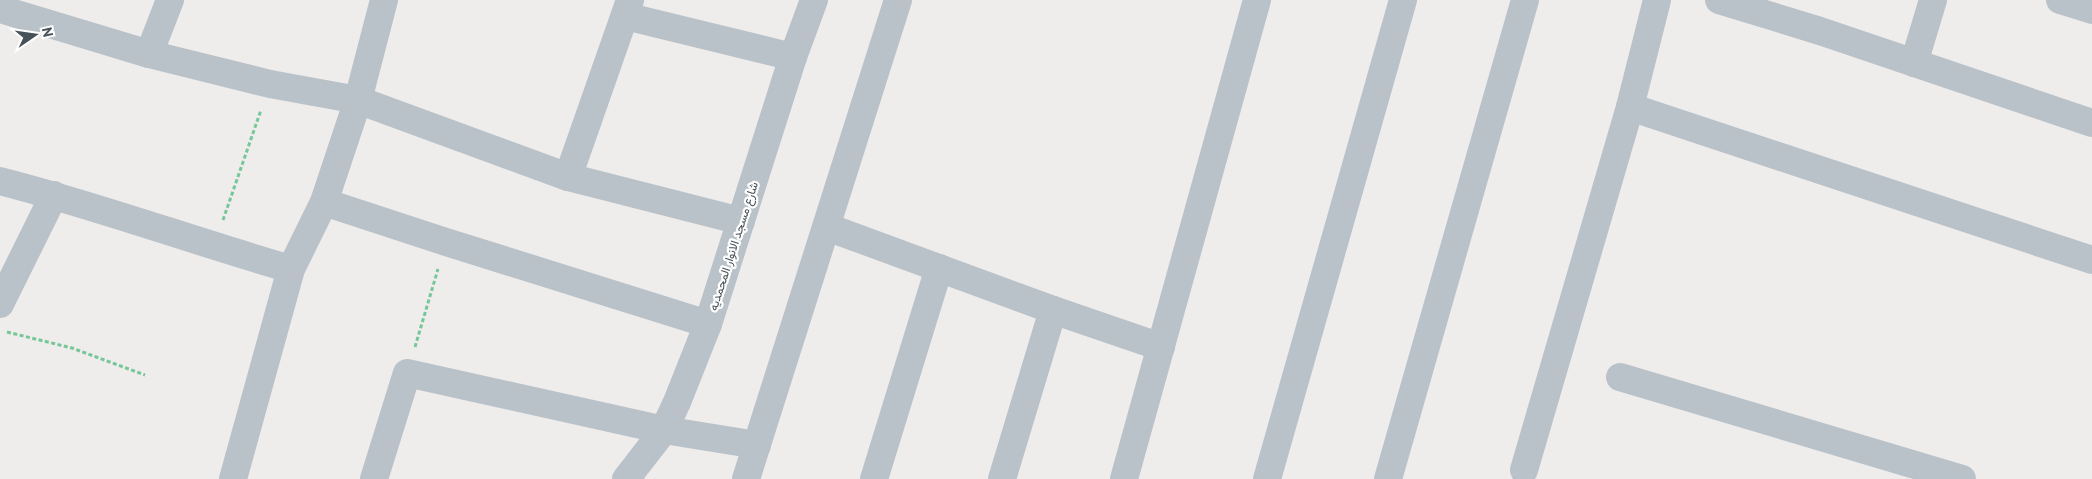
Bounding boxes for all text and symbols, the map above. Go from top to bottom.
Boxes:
north arrow [10,10,60,60]
text: N [38,26,57,39]
street label: شارع مسجد الانوار المحمديه [705,180,763,313]

